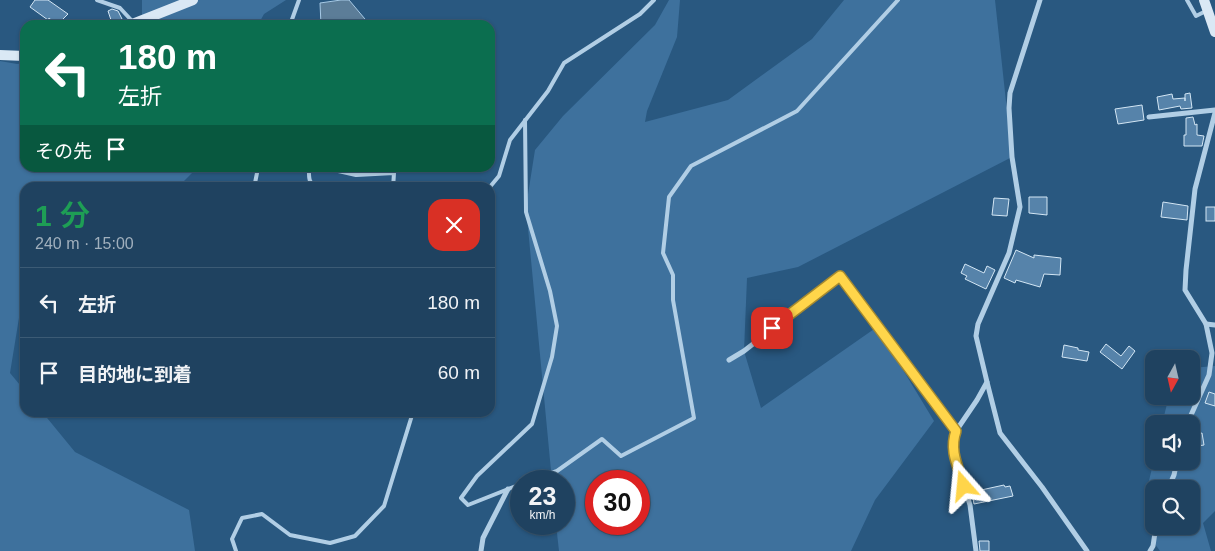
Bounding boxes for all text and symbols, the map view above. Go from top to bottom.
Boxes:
text: 180 m [118,37,217,76]
icon: left [35,40,100,105]
text: 左折 [118,84,162,109]
icon: arrive [102,135,130,163]
text: その先 [35,141,92,162]
text: 1 分 [35,199,90,232]
button: close [428,199,480,251]
text: 240 m · 15:00 [35,235,134,252]
icon: left [35,289,63,317]
text: 180 m [427,292,480,313]
text: 左折 [78,294,116,315]
pin [751,307,793,349]
icon: arrive [758,314,786,342]
north arrow [1145,350,1200,405]
map controls [1145,350,1200,535]
icon: arrive [35,359,63,387]
text: 60 m [438,362,480,383]
text: 目的地に到着 [78,364,192,385]
button: sound [1145,415,1200,470]
position arrow [937,459,989,511]
speed limit sign: 30 [585,470,650,535]
button: search [1145,480,1200,535]
text: 23 [529,482,556,510]
text: km/h [529,508,556,522]

